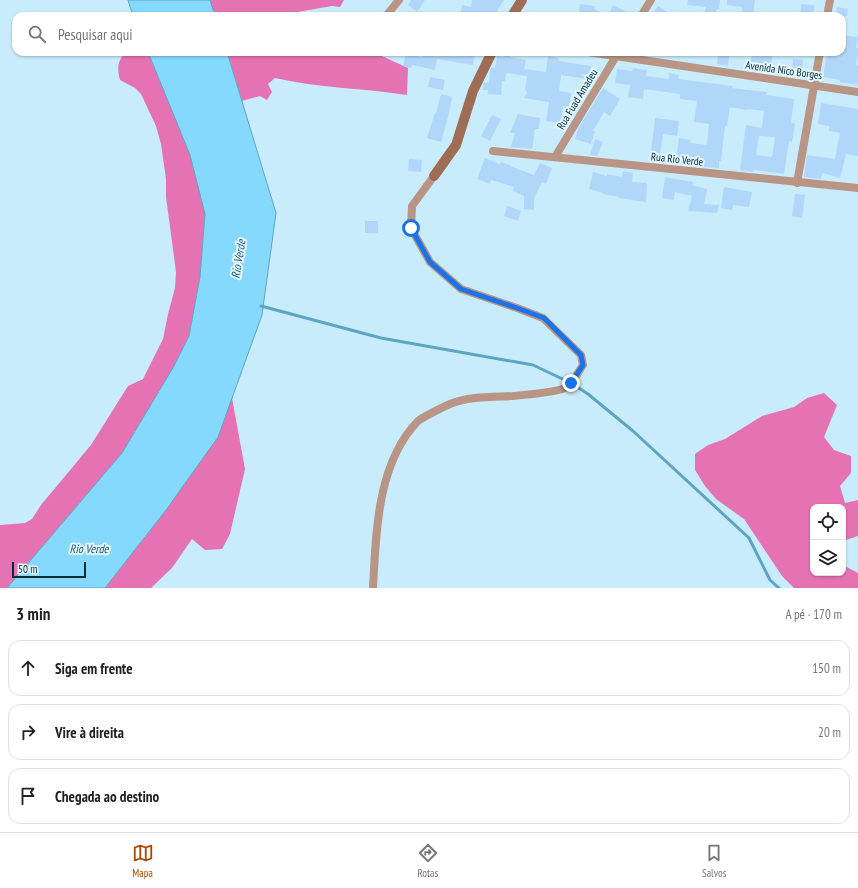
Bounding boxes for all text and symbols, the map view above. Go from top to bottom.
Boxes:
search box [12,12,846,56]
icon: search [26,23,48,45]
text: Pesquisar aqui [58,25,132,44]
street label: Avenida Nico Borges [745,58,824,82]
street label: Rua Fuad Amadeu [553,66,601,132]
street label: Rua Rio Verde [650,149,704,169]
route start [402,219,420,237]
water label: Rio Verde [228,237,249,280]
route end [562,374,580,392]
map controls [810,504,846,576]
button: locate [810,504,846,540]
button: layers [810,540,846,576]
water label: Rio Verde [69,541,110,556]
scale bar [12,560,86,579]
text: 50 m [18,562,37,576]
text: 3 min [16,603,50,625]
text: A pé · 170 m [785,606,842,623]
icon: ahead [17,657,39,679]
text: Siga em frente [55,659,133,678]
text: 150 m [812,660,841,677]
icon: right [17,721,39,743]
text: Vire à direita [55,723,124,742]
text: 20 m [818,724,841,741]
icon: arrive [17,785,39,807]
text: Chegada ao destino [55,787,159,806]
tab: Mapa [132,842,154,880]
tab: Rotas [417,842,439,880]
tab: Salvos [702,842,726,880]

